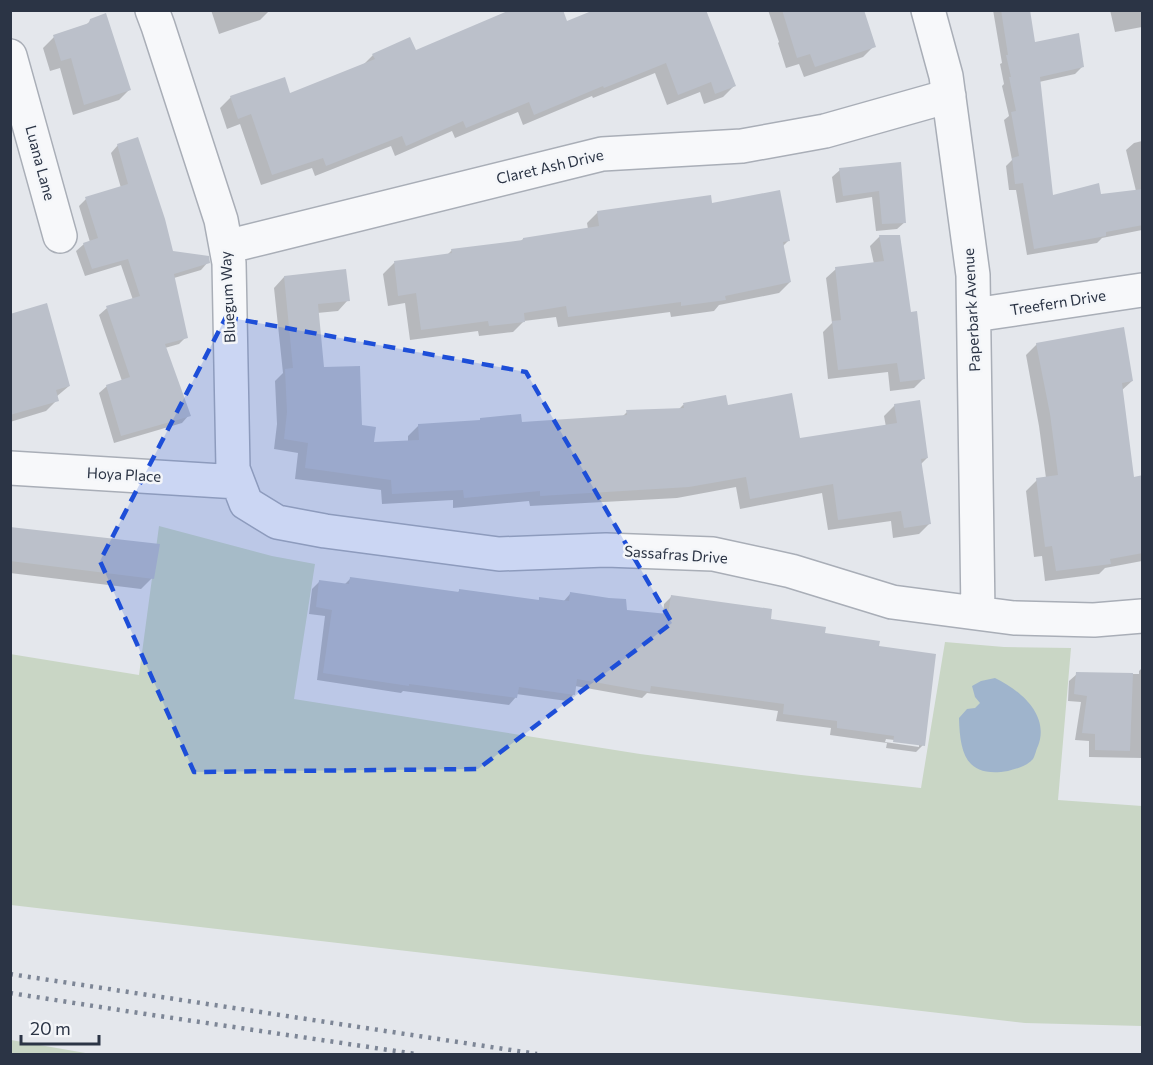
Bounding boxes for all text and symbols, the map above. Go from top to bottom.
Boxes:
street label: Luana Lane [22,123,60,202]
street label: Claret Ash Drive [494,145,605,187]
street label: Paperbark Avenue [959,248,983,372]
street label: Bluegum Way [216,250,238,344]
street label: Treefern Drive [1009,286,1107,318]
street label: Hoya Place [86,463,162,485]
street label: Sassafras Drive [624,541,728,567]
scale bar [21,1008,99,1046]
text: 20 m [30,1017,71,1039]

